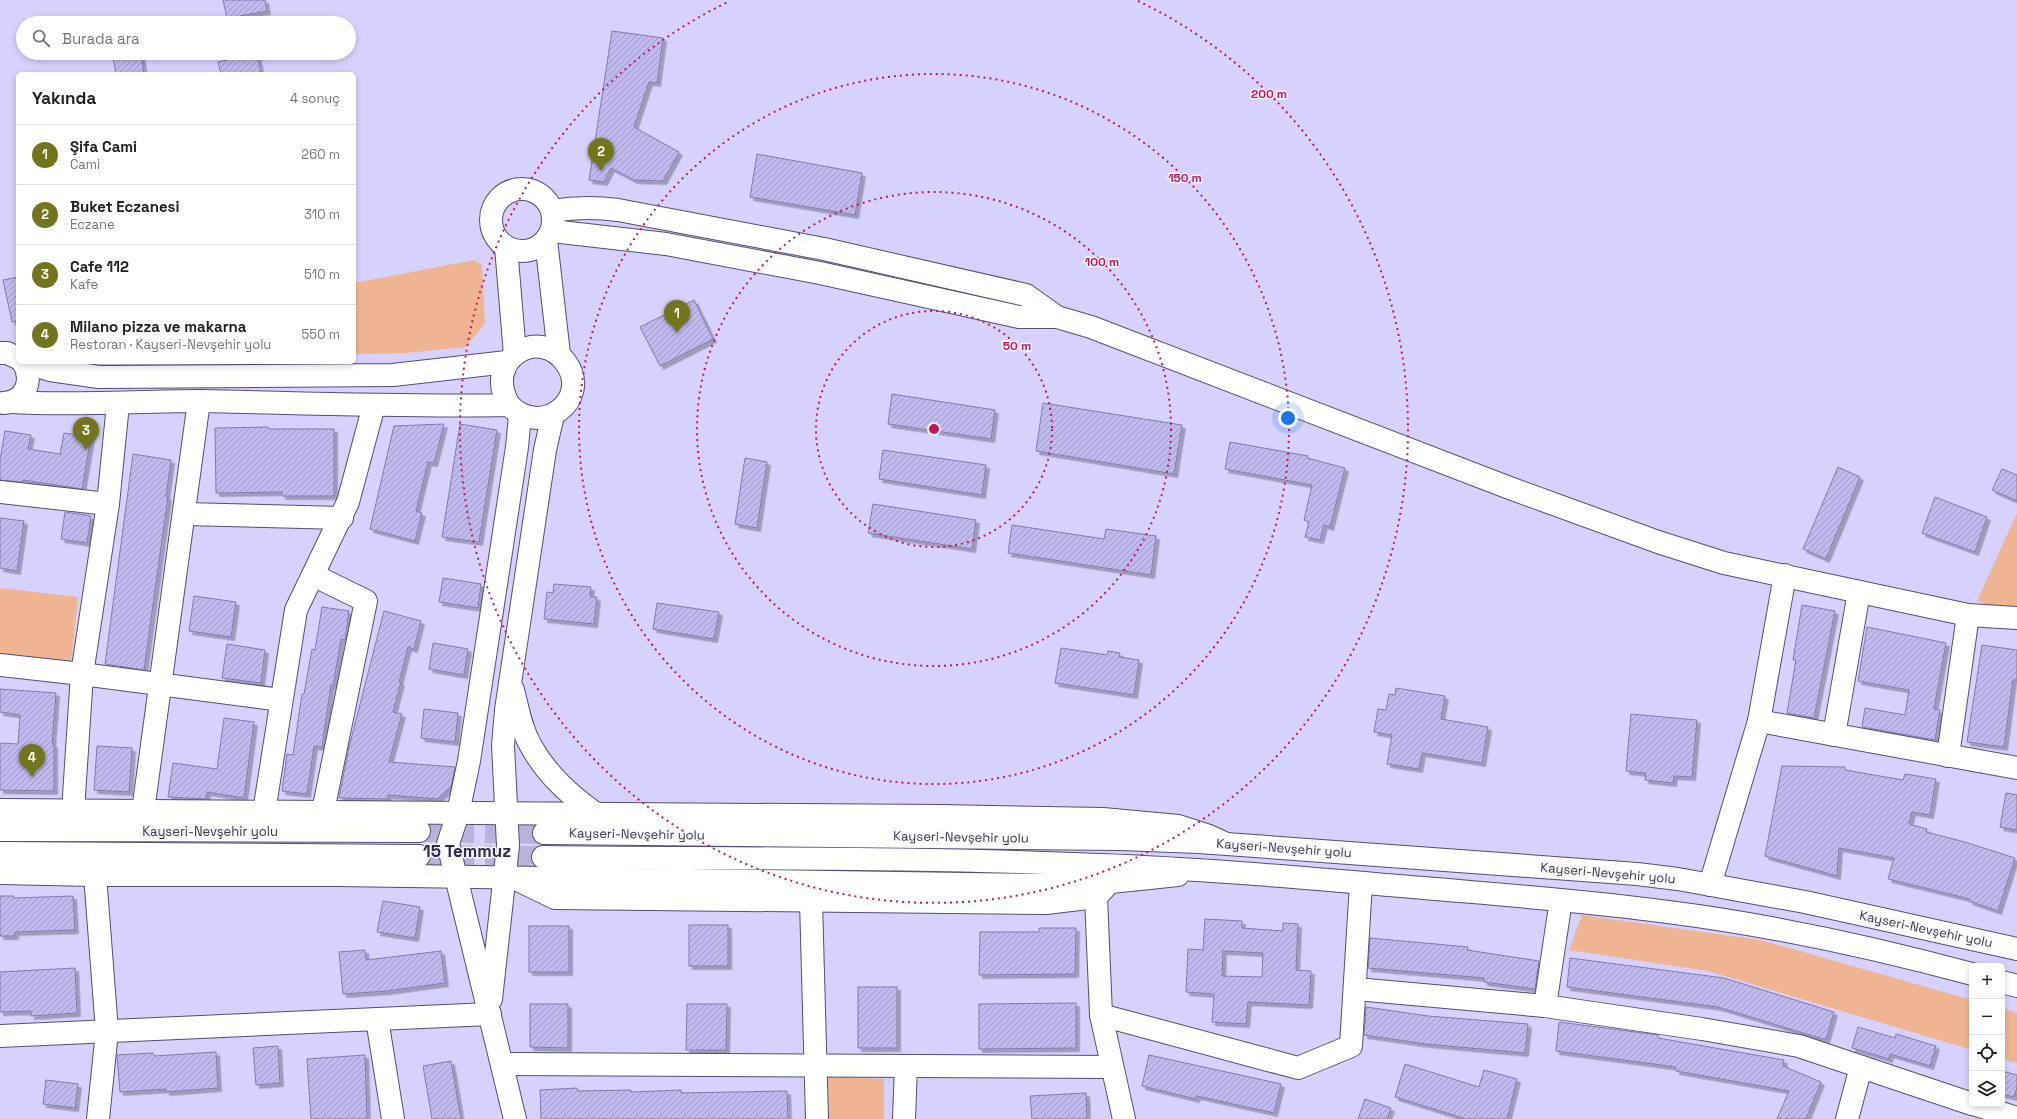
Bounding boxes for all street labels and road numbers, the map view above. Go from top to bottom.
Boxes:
street label: Kayseri-Nevşehir yolu [142,823,278,840]
street label: Kayseri-Nevşehir yolu [569,824,705,844]
street label: Kayseri-Nevşehir yolu [893,827,1029,847]
street label: Kayseri-Nevşehir yolu [1216,835,1352,861]
street label: Kayseri-Nevşehir yolu [1540,859,1676,887]
street label: Kayseri-Nevşehir yolu [1858,907,1994,951]

